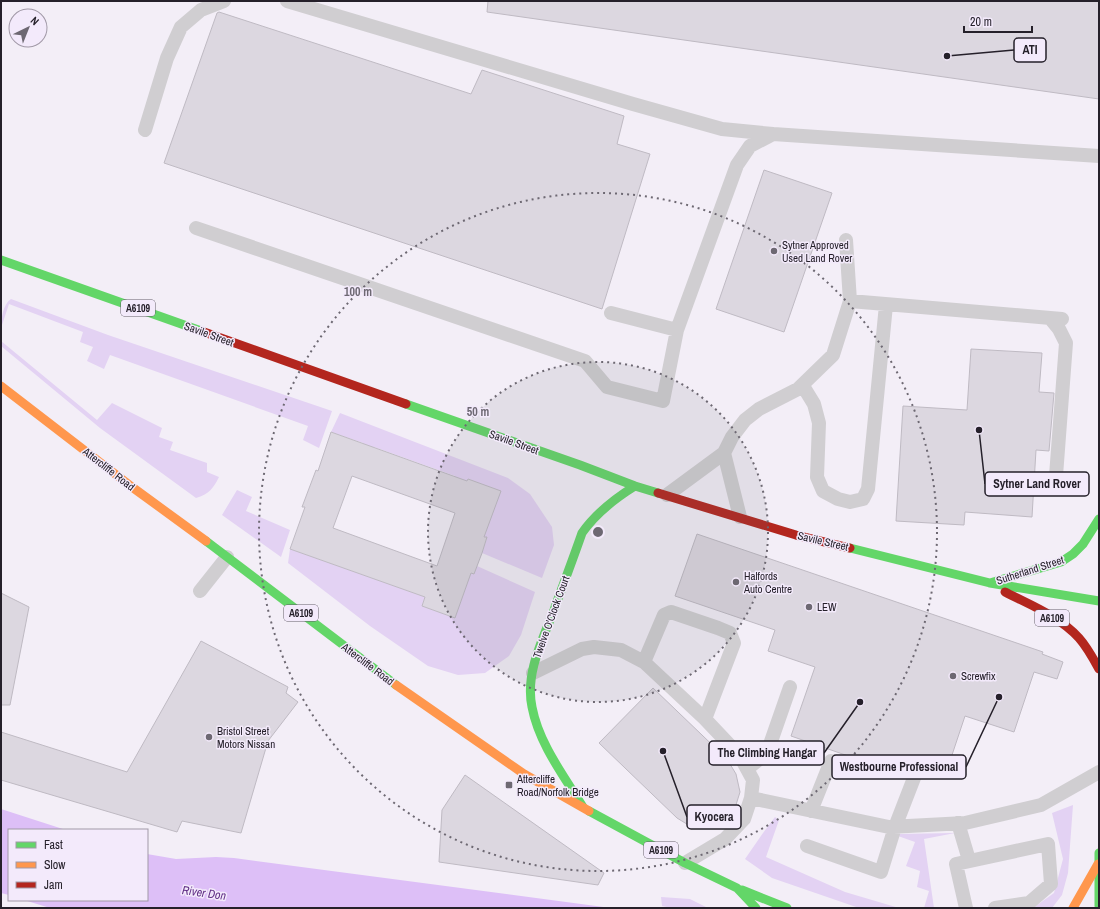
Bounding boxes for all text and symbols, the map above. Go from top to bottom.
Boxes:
north arrow [8,8,48,48]
scale bar [964,8,1032,34]
text: N [28,13,42,28]
text: 20 m [970,14,992,30]
callout: ATI [1014,38,1046,62]
text: ATI [1022,42,1038,58]
place label: Sytner Approved Used Land Rover [782,238,852,265]
marker: Sytner Approved Used Land Rover [769,246,779,256]
text: 100 m [344,284,372,300]
road number: A6109 [121,300,155,316]
street label: Savile Street [182,319,236,350]
text: 50 m [467,404,489,420]
street label: Savile Street [487,427,541,458]
street label: Attercliffe Road [79,444,138,494]
callout: Sytner Land Rover [985,472,1089,496]
text: Sytner Land Rover [993,476,1081,492]
centre of rings [591,525,605,539]
street label: Savile Street [796,528,850,554]
street label: Sutherland Street [994,552,1066,588]
place label: Halfords Auto Centre [743,569,792,596]
street label: Twelve O'Clock Court [530,574,573,660]
marker: Halfords Auto Centre [731,577,741,587]
place label: LEW [817,600,837,614]
marker: LEW [804,602,814,612]
road number: A6109 [284,605,318,621]
road number: A6109 [1035,610,1069,626]
street label: Attercliffe Road [338,639,397,688]
place label: Screwfix [961,669,996,683]
marker: Screwfix [948,671,958,681]
place label: Bristol Street Motors Nissan [217,724,275,751]
marker: Bristol Street Motors Nissan [204,732,214,742]
callout: The Climbing Hangar [709,741,824,765]
text: The Climbing Hangar [718,745,817,761]
callout: Westbourne Professional [832,755,966,779]
text: Westbourne Professional [840,759,959,775]
place label: Attercliffe Road/Norfolk Bridge [516,772,599,799]
marker: Attercliffe Road/Norfolk Bridge [504,780,514,790]
callout: Kyocera [687,805,741,829]
text: Kyocera [695,809,734,825]
legend [8,829,148,901]
text: Fast [44,837,63,853]
road number: A6109 [644,842,678,858]
text: Slow [44,857,66,873]
text: Jam [44,877,63,893]
water label: River Don [181,882,227,904]

